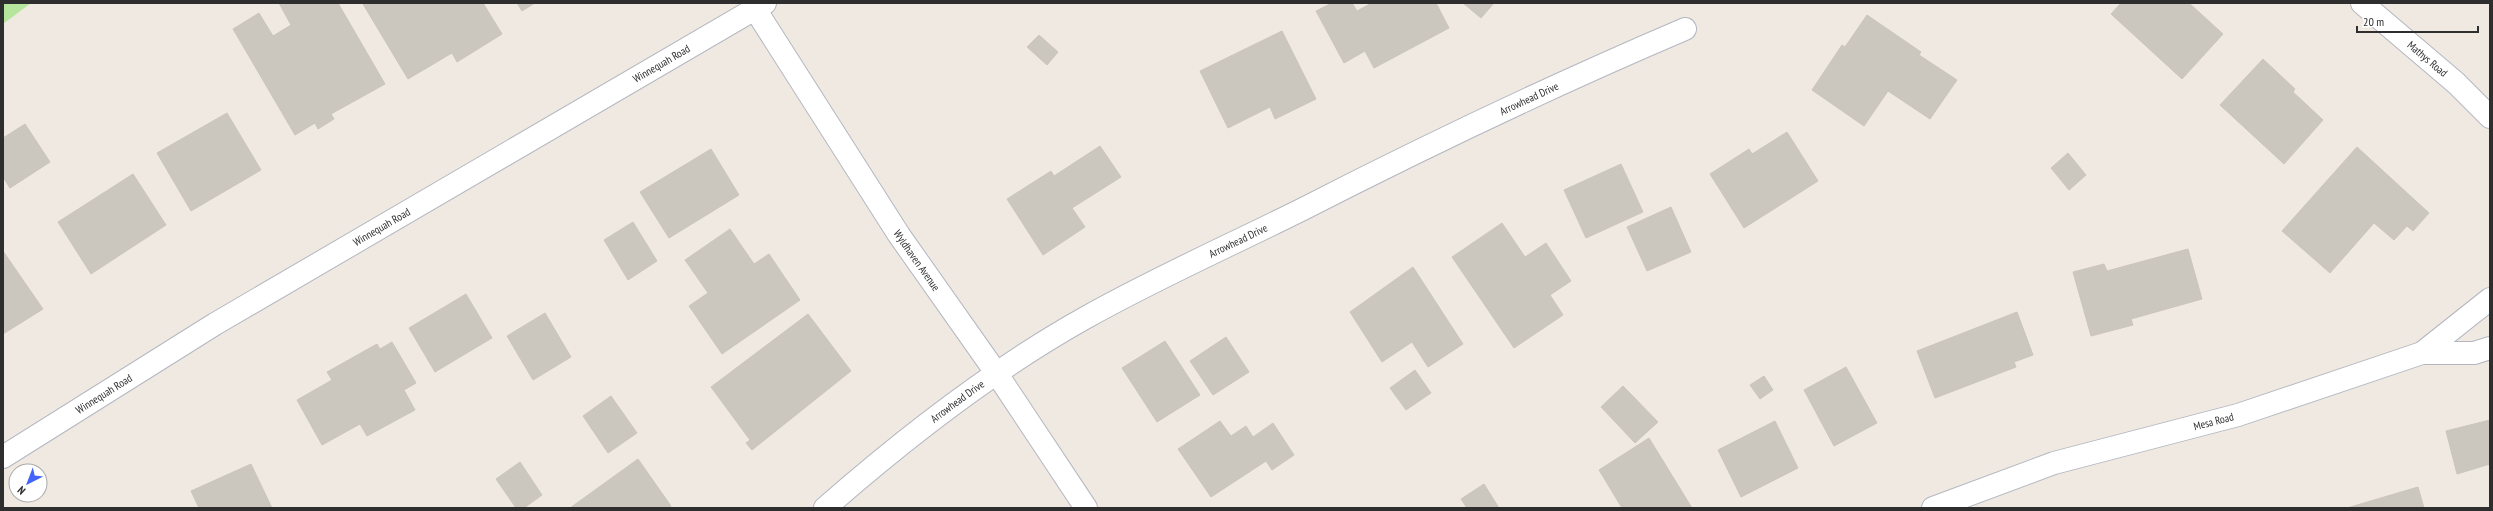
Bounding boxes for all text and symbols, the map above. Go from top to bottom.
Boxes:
scale bar [2357,8,2478,34]
text: 20 m [2363,14,2384,29]
street label: Mathys Road [2405,38,2451,80]
street label: Winnequah Road [630,41,693,86]
street label: Arrowhead Drive [1497,79,1561,118]
street label: Winnequah Road [350,205,413,249]
street label: Arrowhead Drive [1206,220,1270,261]
street label: Wyldhaven Avenue [891,227,943,294]
street label: Winnequah Road [73,371,135,417]
street label: Arrowhead Drive [928,377,987,426]
street label: Mesa Road [2192,409,2235,433]
north arrow [8,463,48,503]
text: N [14,483,28,498]

